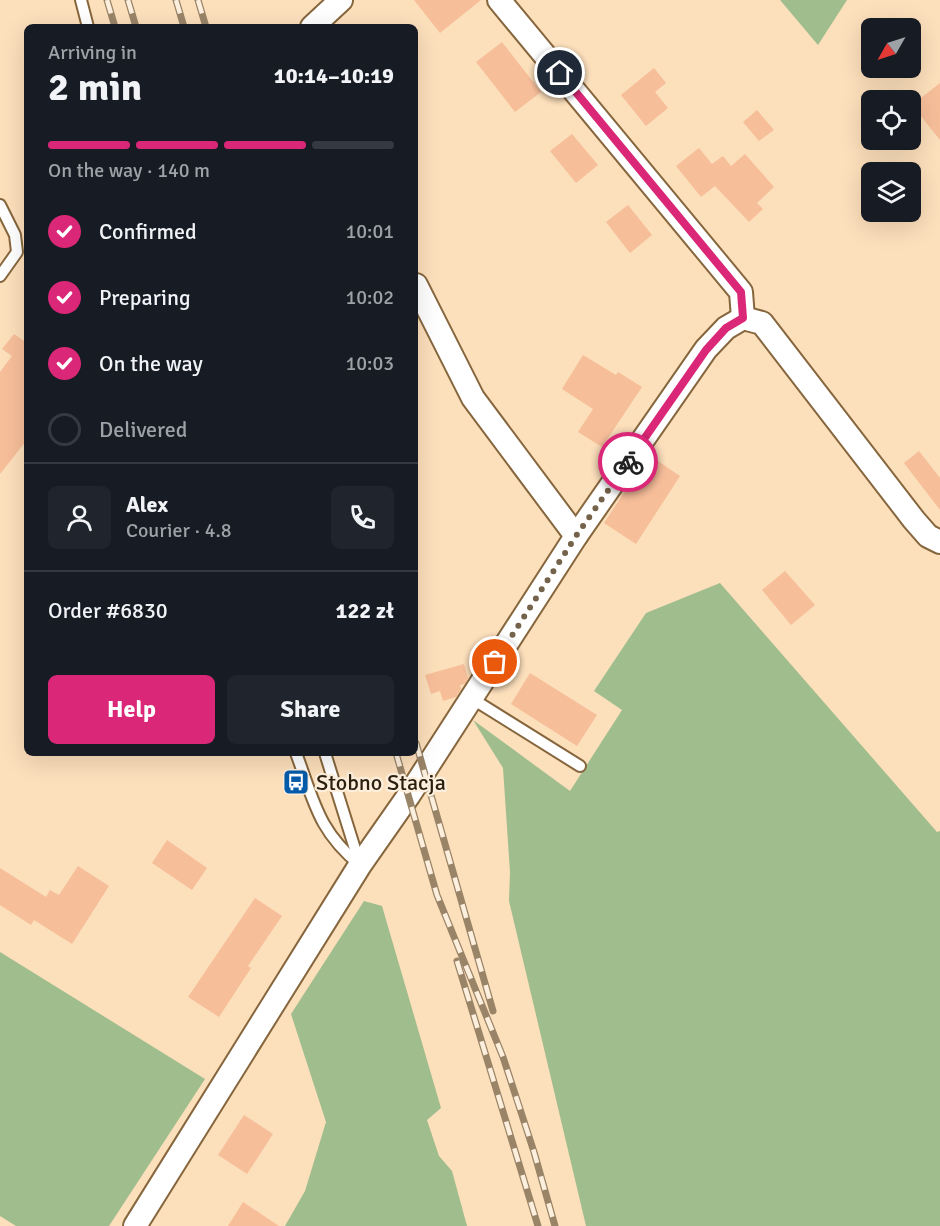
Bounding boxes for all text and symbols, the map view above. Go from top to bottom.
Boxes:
north arrow [861,18,921,78]
map controls [861,18,921,222]
text: Arriving in [48,40,137,65]
pin [534,47,585,98]
icon: home [543,56,576,89]
text: 10:14–10:19 [274,62,394,89]
text: 2 min [48,63,142,111]
button: locate [861,90,921,150]
text: On the way · 140 m [48,158,210,183]
button: layers [861,162,921,222]
icon: check [48,215,81,248]
text: Confirmed [99,218,197,245]
text: 10:01 [345,219,394,244]
icon: check [48,281,81,314]
text: Preparing [99,284,191,311]
text: 10:02 [345,285,394,310]
icon: check [48,347,81,380]
text: On the way [99,350,203,377]
text: 10:03 [345,351,394,376]
text: Delivered [99,416,187,443]
courier [598,432,658,492]
icon: bike [612,446,645,479]
button: person [48,486,111,549]
button: phone [331,486,394,549]
text: Alex [126,491,168,518]
text: Courier · 4.8 [126,518,232,543]
text: Order #6830 [48,597,168,624]
text: 122 zł [336,597,394,624]
pin [469,636,520,687]
icon: bag [478,645,511,678]
button: Help [48,675,215,744]
button: Share [227,675,394,744]
bus stop icon: Stobno Stacja [281,767,311,797]
place label: Stobno Stacja [316,769,446,796]

